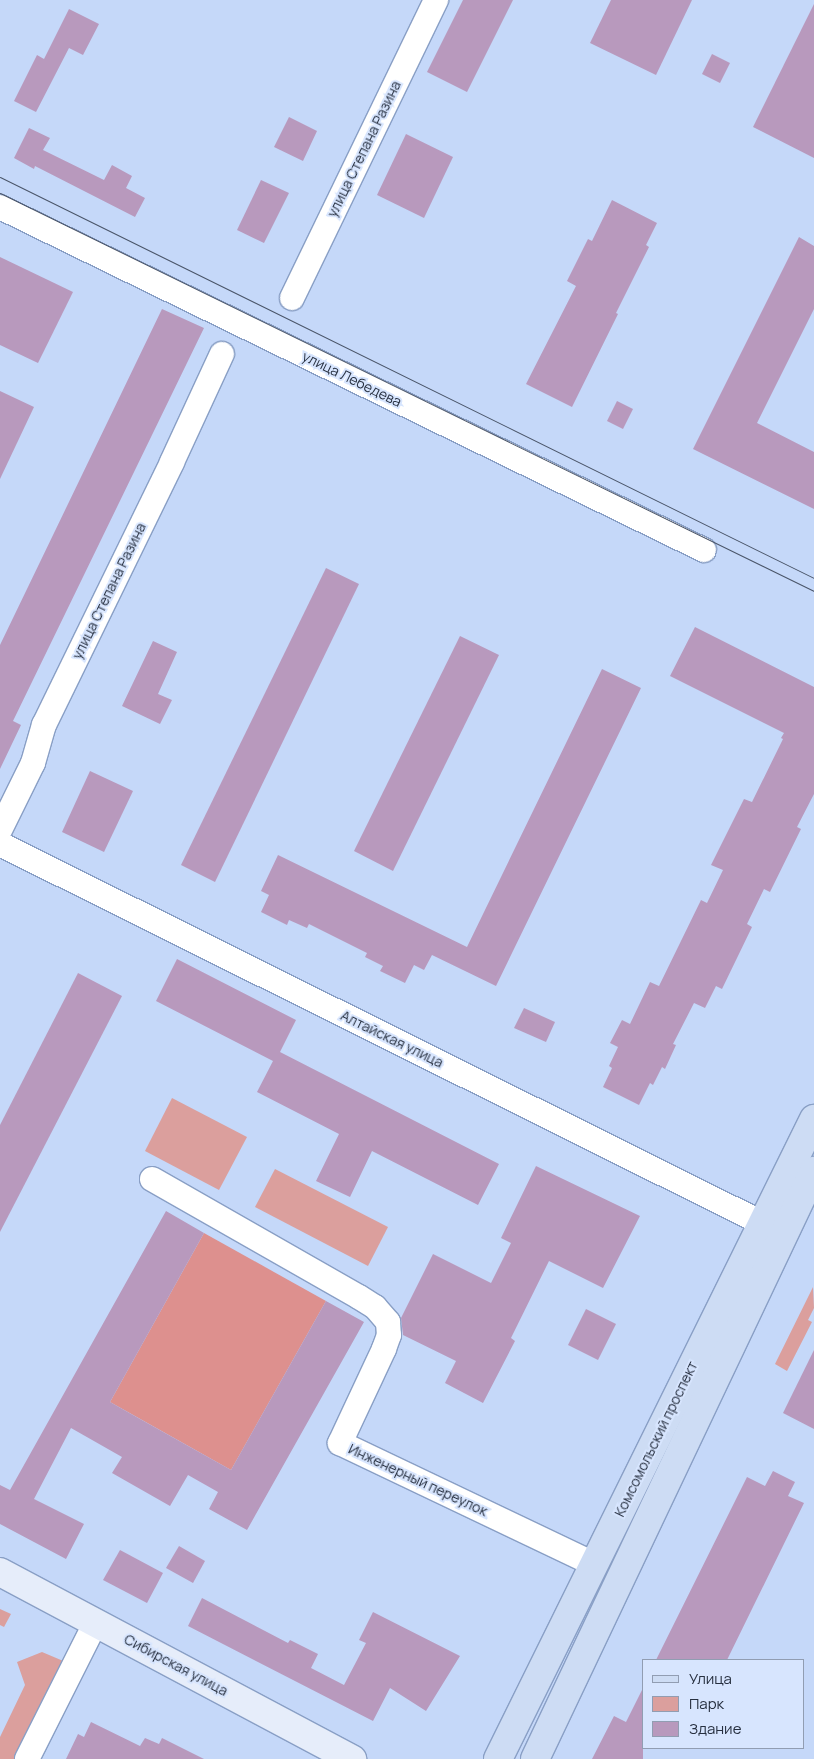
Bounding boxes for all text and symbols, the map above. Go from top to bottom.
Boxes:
street label: улица Степана Разина [324,78,404,220]
street label: улица Лебедева [300,348,404,410]
street label: улица Степана Разина [69,520,149,662]
street label: Алтайская улица [338,1007,446,1071]
street label: Комсомольский проспект [611,1359,701,1519]
street label: Инженерный переулок [346,1440,490,1520]
street label: Сибирская улица [121,1631,231,1699]
legend [642,1659,804,1749]
text: Улица [689,1668,732,1689]
text: Парк [689,1693,724,1714]
text: Здание [689,1718,741,1739]

